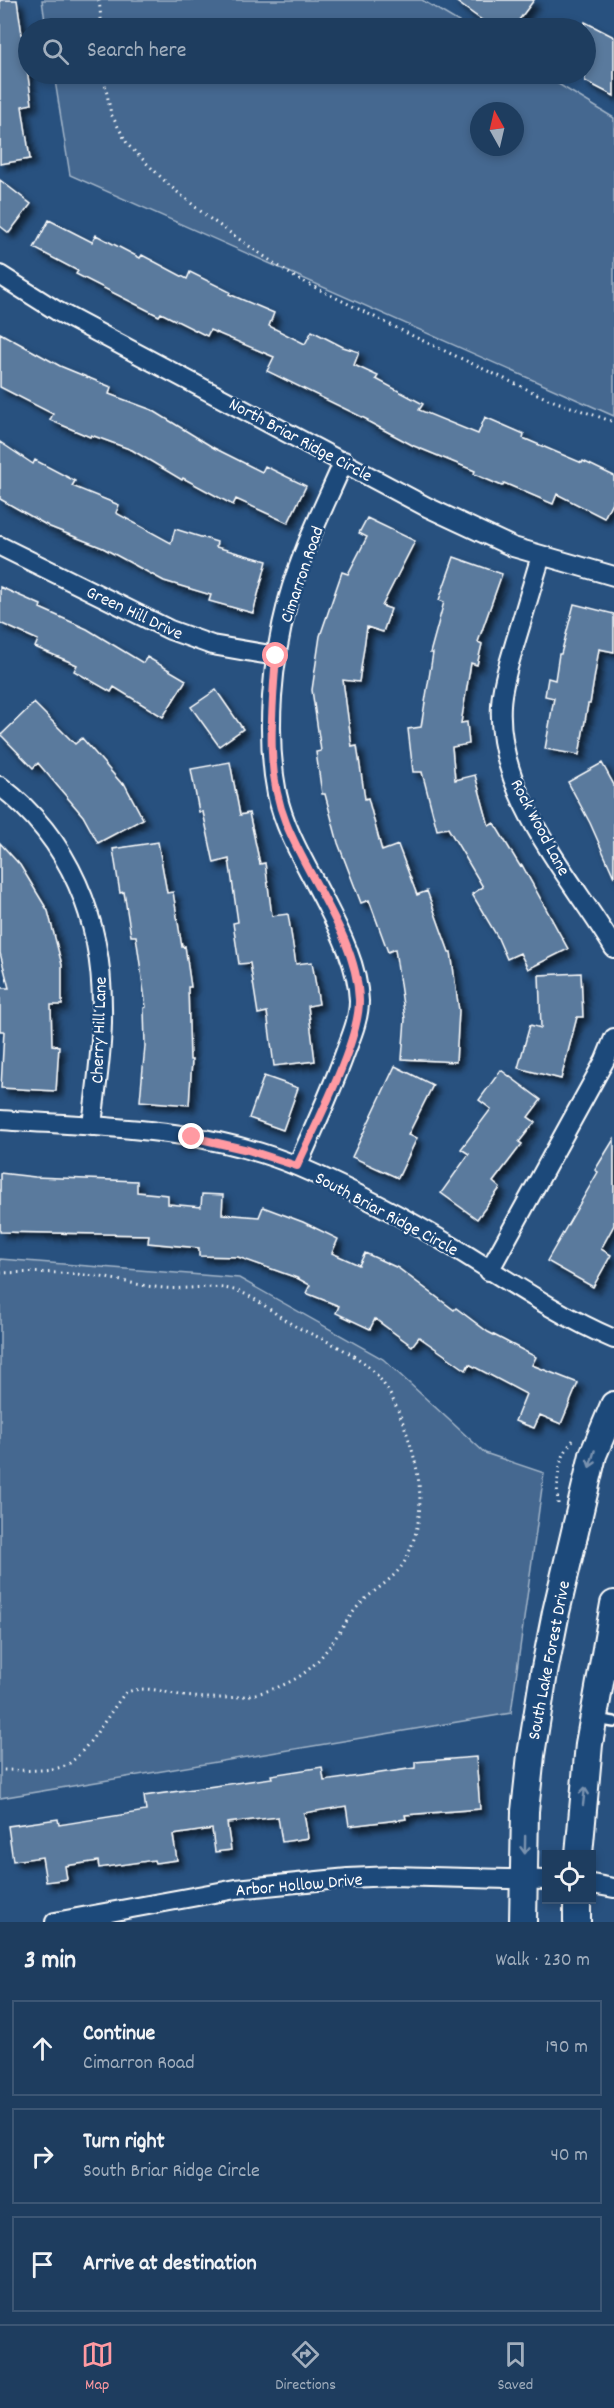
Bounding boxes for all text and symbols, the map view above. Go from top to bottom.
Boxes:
search box [18,18,596,84]
icon: search [39,35,72,68]
text: Search here [87,36,186,67]
north arrow [470,102,524,156]
street label: North Briar Ridge Circle [224,393,376,490]
street label: Cimarron Road [275,523,332,626]
street label: Green Hill Drive [82,581,186,648]
route start [262,642,288,668]
street label: Rock Wood Lane [503,775,575,881]
street label: Cherry Hill Lane [86,976,115,1084]
route end [178,1123,204,1149]
street label: South Briar Ridge Circle [310,1167,462,1264]
one-way arrow [586,1449,597,1468]
street label: South Lake Forest Drive [523,1579,578,1742]
one-way arrow [579,1787,590,1807]
one-way arrow [519,1834,530,1854]
map controls [542,1850,596,1904]
button: locate [542,1850,596,1904]
street label: Arbor Hollow Drive [235,1868,364,1904]
text: 3 min [24,1943,76,1980]
text: Walk · 230 m [496,1947,590,1975]
text: Continue [83,2019,155,2050]
icon: ahead [26,2032,59,2065]
text: 190 m [545,2034,588,2062]
text: Cimarron Road [83,2050,195,2078]
text: Turn right [83,2127,165,2158]
icon: right [26,2140,59,2173]
text: 40 m [550,2142,588,2170]
text: South Briar Ridge Circle [83,2158,260,2186]
icon: arrive [26,2248,59,2281]
text: Arrive at destination [83,2249,257,2280]
tab: Map [81,2338,114,2397]
tab: Directions [275,2338,336,2397]
tab: Saved [497,2338,533,2397]

